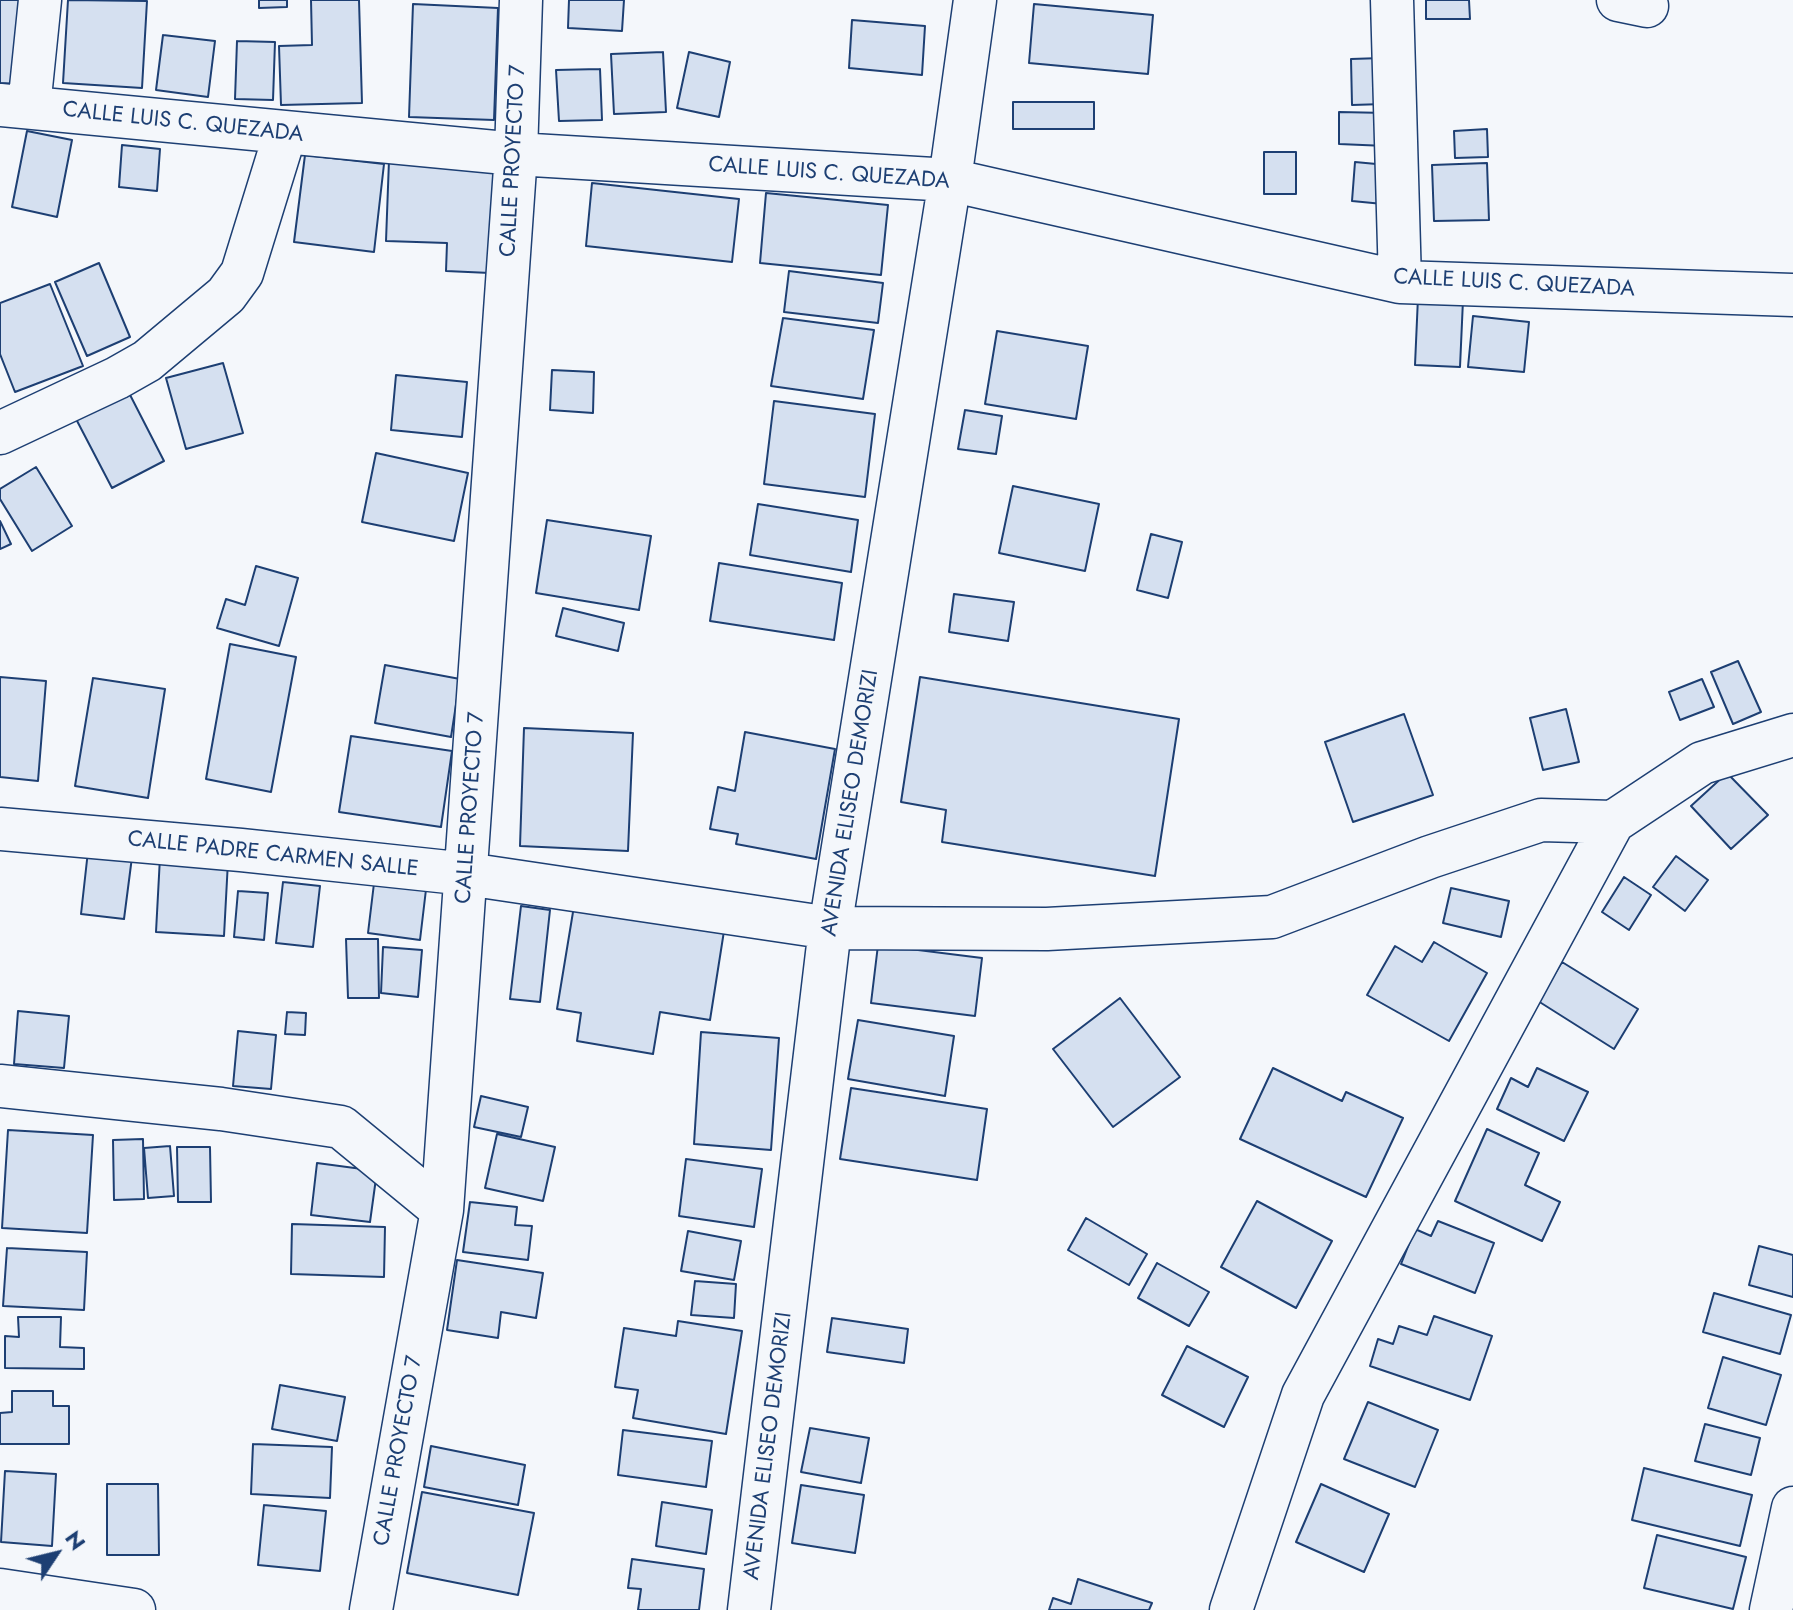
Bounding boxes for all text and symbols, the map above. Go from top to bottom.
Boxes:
street label: CALLE PROYECTO 7 [496,64,532,258]
street label: CALLE LUIS C. QUEZADA [61,97,305,149]
street label: CALLE LUIS C. QUEZADA [707,152,951,196]
street label: CALLE LUIS C. QUEZADA [1392,264,1636,304]
street label: AVENIDA ELISEO DEMORIZI [817,668,885,938]
street label: CALLE PROYECTO 7 [451,711,491,905]
street label: CALLE PADRE CARMEN SALLE [126,827,420,883]
street label: AVENIDA ELISEO DEMORIZI [739,1311,799,1581]
street label: CALLE PROYECTO 7 [369,1354,429,1548]
north arrow [16,1514,96,1594]
text: N [58,1524,94,1557]

